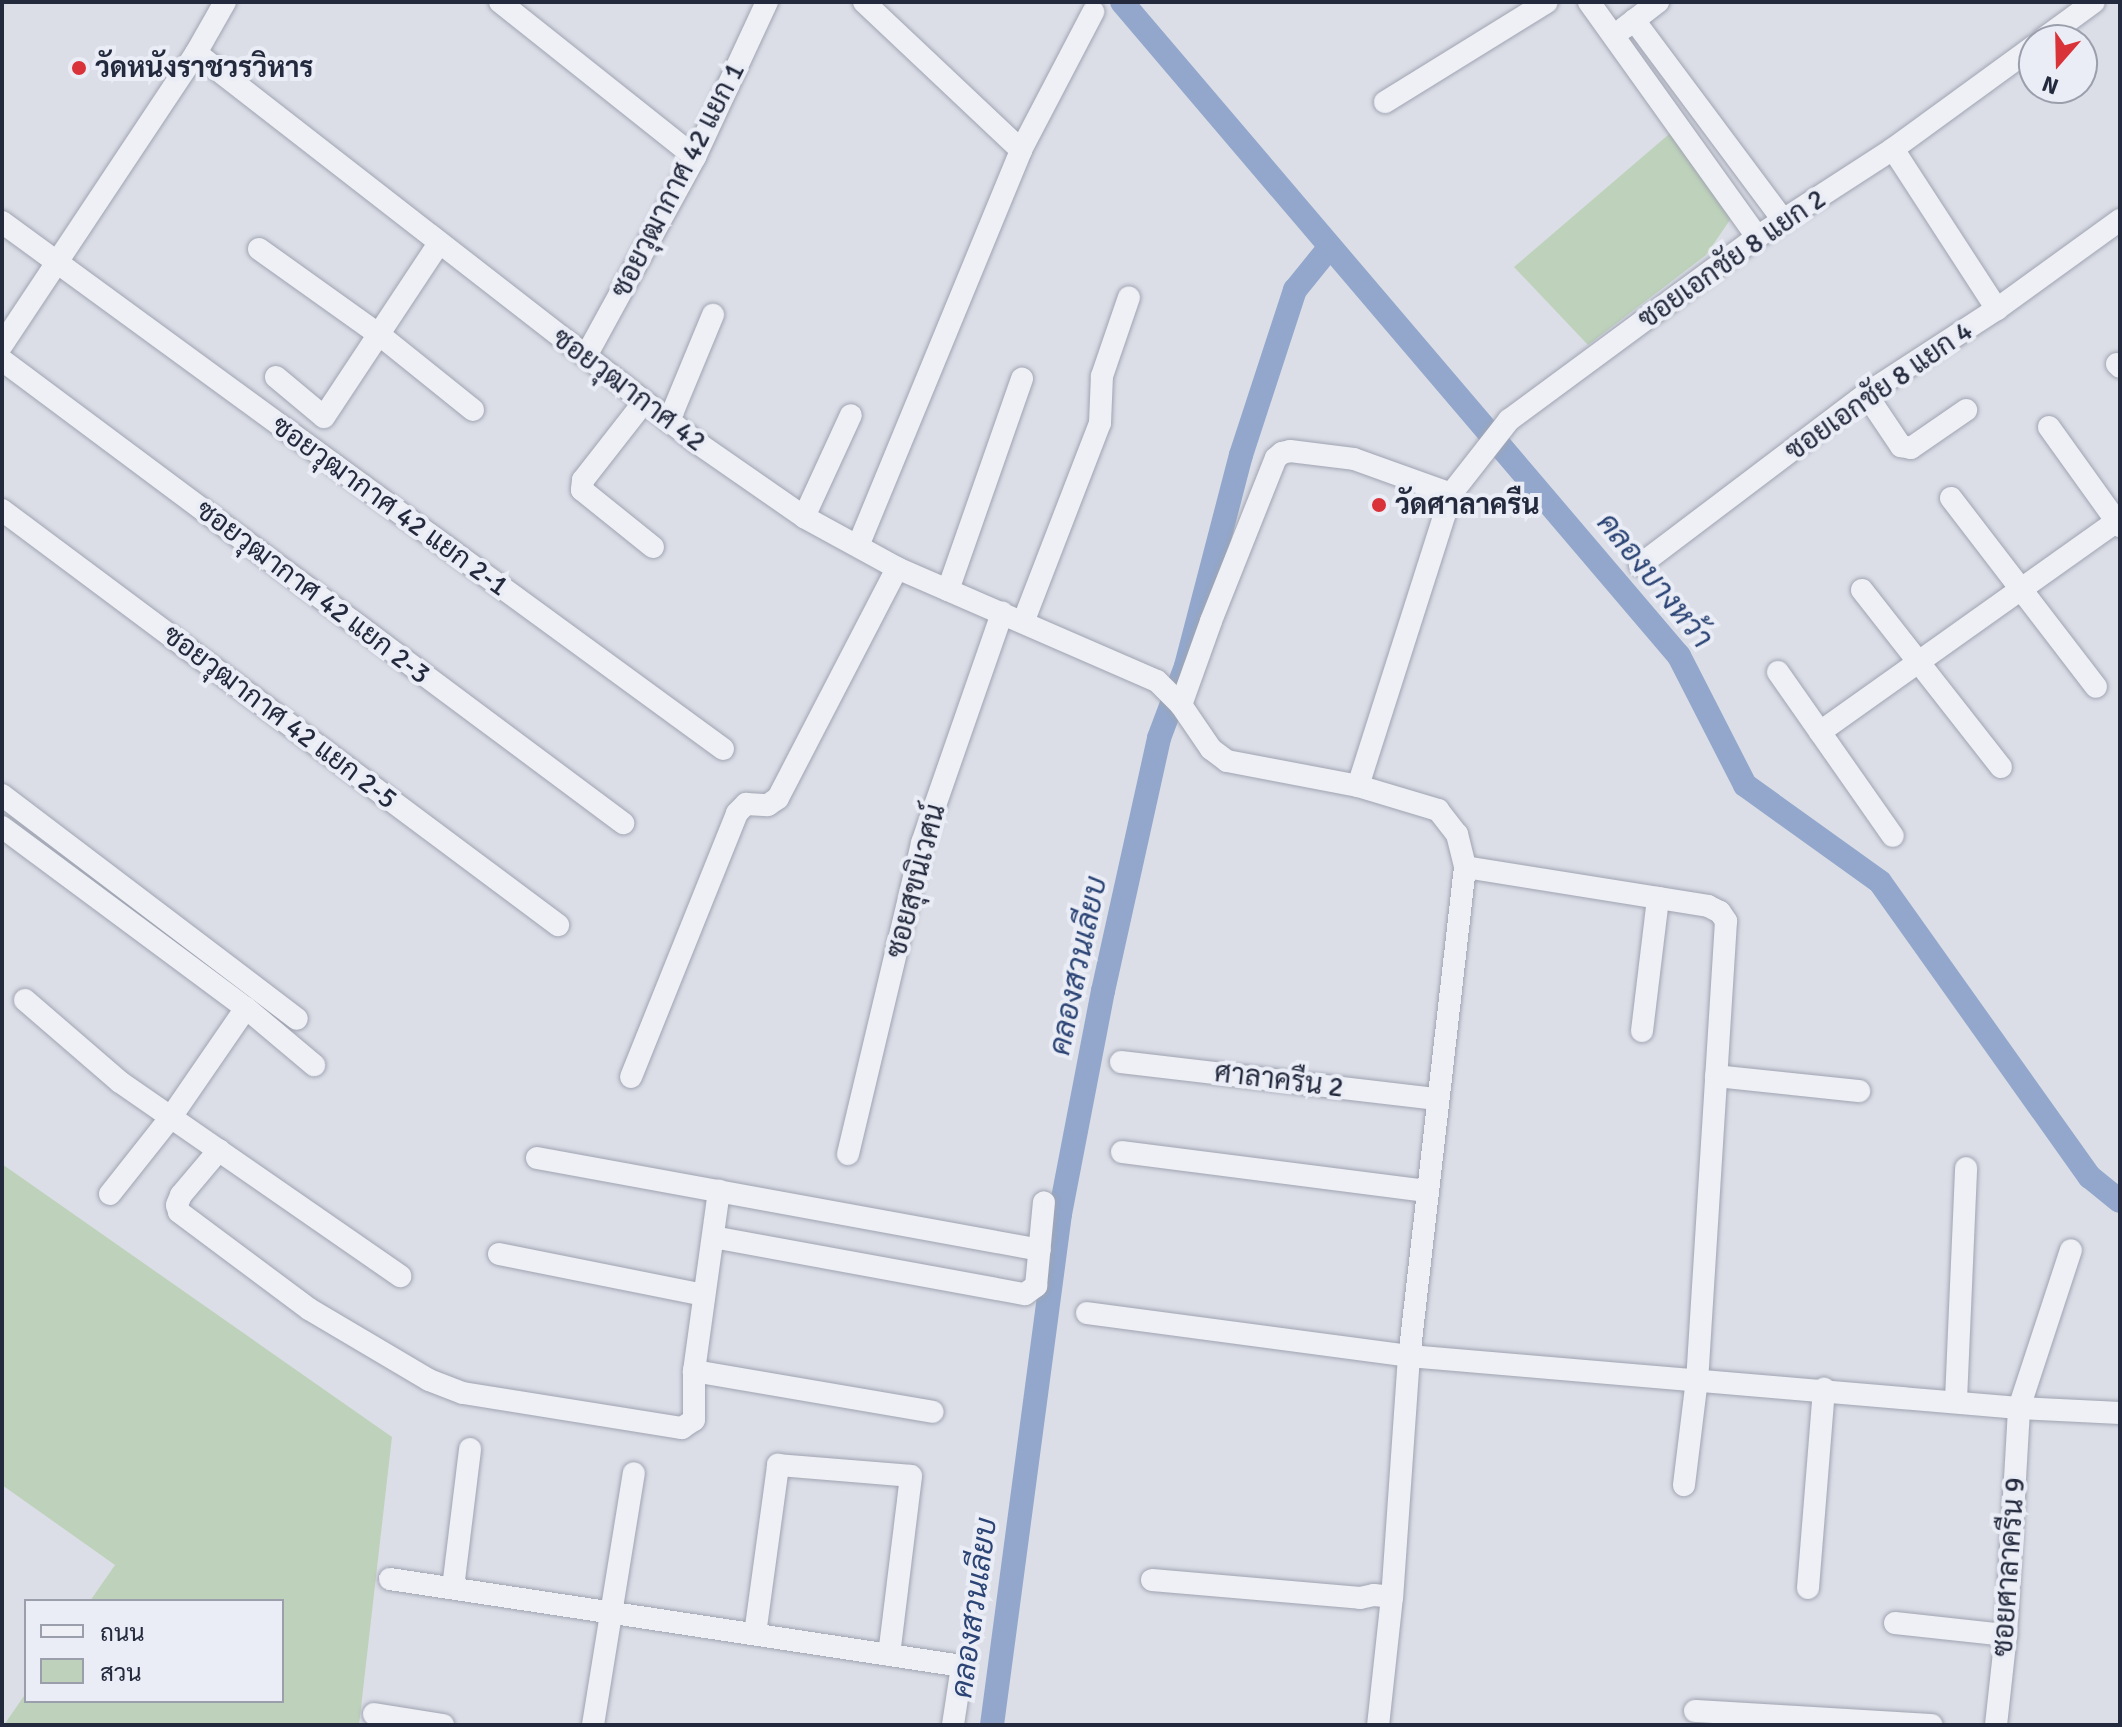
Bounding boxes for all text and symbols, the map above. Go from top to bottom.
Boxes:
north arrow [2018,24,2098,104]
place label: วัดหนังราชวรวิหาร [95,51,314,85]
street label: ซอยวุฒากาศ 42 แยก 1 [604,57,752,303]
marker: วัดหนังราชวรวิหาร [70,59,88,77]
text: N [2038,70,2062,100]
street label: ซอยเอกชัย 8 แยก 2 [1632,182,1832,336]
street label: ซอยเอกชัย 8 แยก 4 [1779,314,1979,468]
street label: ซอยวุฒากาศ 42 [545,321,713,459]
street label: ซอยวุฒากาศ 42 แยก 2-1 [265,409,515,603]
place label: วัดศาลาครืน [1395,488,1540,522]
street label: ซอยวุฒากาศ 42 แยก 2-3 [189,493,437,691]
marker: วัดศาลาครืน [1370,496,1388,514]
water label: คลองบางหว้า [1589,506,1719,656]
street label: ซอยวุฒากาศ 42 แยก 2-5 [156,618,404,816]
street label: ซอยสุขนิเวศน์ [879,800,953,962]
water label: คลองสวนเลียบ [1042,873,1116,1059]
street label: ศาลาครืน 2 [1213,1055,1345,1105]
street label: ซอยศาลาครืน 9 [1986,1476,2032,1658]
water label: คลองสวนเลียบ [945,1515,1005,1701]
legend [24,1599,284,1703]
text: ถนน [100,1618,145,1648]
text: สวน [100,1658,142,1688]

